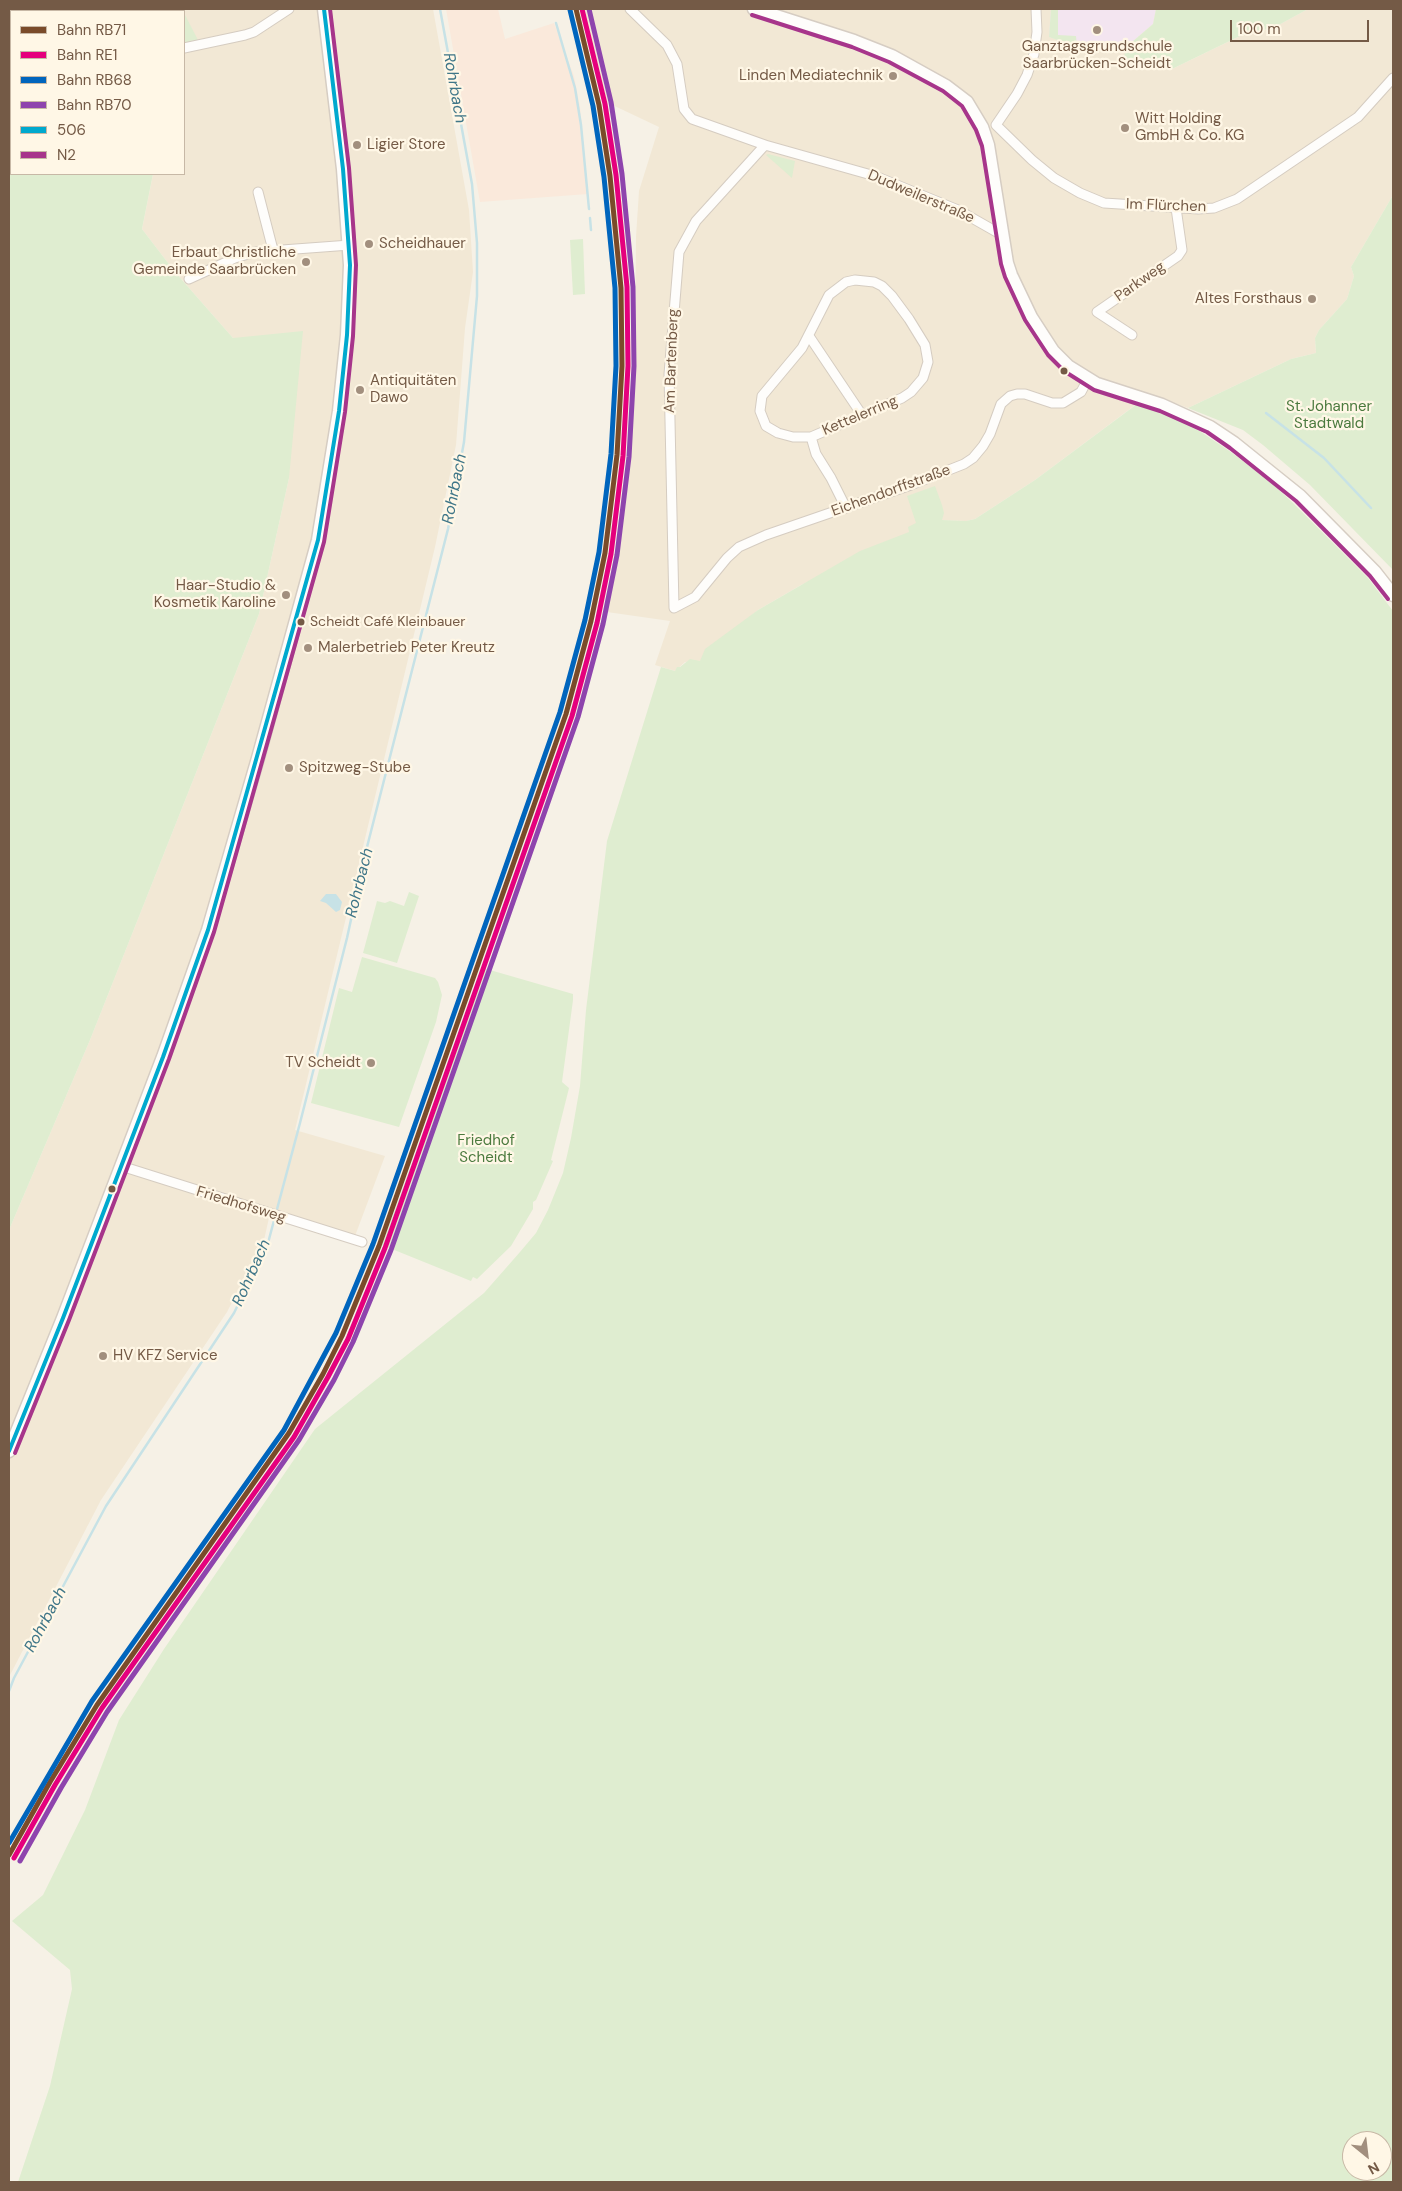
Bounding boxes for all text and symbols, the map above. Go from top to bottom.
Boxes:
legend [10,10,185,175]
scale bar [1232,10,1371,42]
text: 100 m [1238,19,1281,39]
text: Bahn RB71 [57,20,126,40]
marker: Ganztagsgrundschule Saarbrücken-Scheidt [1091,24,1103,36]
place label: Ganztagsgrundschule Saarbrücken-Scheidt [1022,38,1172,73]
text: Bahn RE1 [57,45,118,65]
water label: Rohrbach [438,51,470,125]
place label: Linden Mediatechnik [739,67,883,85]
text: Bahn RB68 [57,70,132,90]
marker: Linden Mediatechnik [887,70,899,82]
text: Bahn RB70 [57,95,131,115]
place label: Witt Holding GmbH & Co. KG [1135,110,1244,145]
text: 506 [57,120,86,140]
marker: Witt Holding GmbH & Co. KG [1119,122,1131,134]
place label: Ligier Store [367,136,446,154]
marker: Ligier Store [351,139,363,151]
text: N2 [57,145,76,165]
street label: Dudweilerstraße [865,166,977,228]
street label: Im Flürchen [1125,196,1207,216]
place label: Scheidhauer [379,235,466,253]
marker: Scheidhauer [363,238,375,250]
place label: Erbaut Christliche Gemeinde Saarbrücken [133,244,296,279]
marker: Erbaut Christliche Gemeinde Saarbrücken [300,256,312,268]
street label: Parkweg [1111,258,1169,306]
place label: Altes Forsthaus [1195,290,1302,308]
marker: Altes Forsthaus [1306,293,1318,305]
street label: Am Bartenberg [661,308,683,414]
unlabelled marker [1059,366,1069,376]
place label: Antiquitäten Dawo [370,372,456,407]
marker: Antiquitäten Dawo [354,384,366,396]
street label: Kettelerring [820,392,900,440]
park label: St. Johanner Stadtwald [1286,398,1372,433]
water label: Rohrbach [439,452,471,526]
street label: Eichendorffstraße [829,461,953,521]
place label: Haar-Studio & Kosmetik Karoline [154,577,276,612]
marker: Haar-Studio & Kosmetik Karoline [280,589,292,601]
place label: Scheidt Café Kleinbauer [310,614,465,630]
marker: Scheidt Café Kleinbauer [296,617,306,627]
place label: Malerbetrieb Peter Kreutz [318,639,495,657]
marker: Malerbetrieb Peter Kreutz [302,642,314,654]
place label: Spitzweg-Stube [299,759,411,777]
marker: Spitzweg-Stube [283,762,295,774]
water label: Rohrbach [342,846,378,920]
place label: TV Scheidt [285,1054,361,1072]
marker: TV Scheidt [365,1057,377,1069]
park label: Friedhof Scheidt [457,1132,515,1167]
street label: Friedhofsweg [194,1183,288,1227]
unlabelled marker [107,1184,117,1194]
water label: Rohrbach [229,1237,275,1309]
place label: HV KFZ Service [113,1347,218,1365]
marker: HV KFZ Service [97,1350,109,1362]
water label: Rohrbach [21,1584,71,1656]
north arrow [1342,2131,1392,2181]
text: N [1365,2158,1383,2179]

